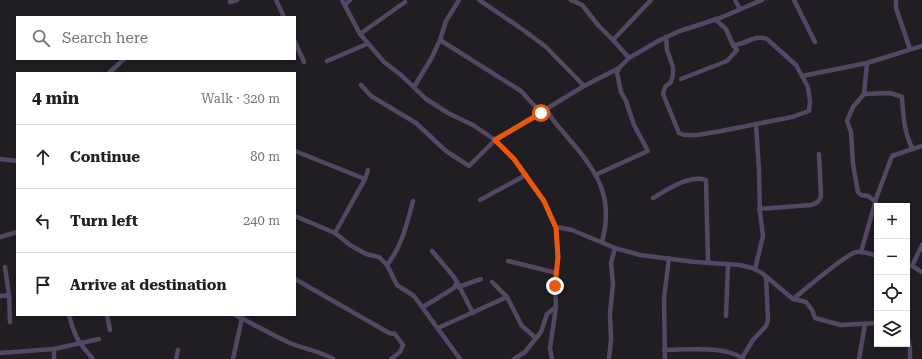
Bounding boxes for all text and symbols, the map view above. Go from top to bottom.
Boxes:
search box [16,16,296,60]
icon: search [30,27,52,49]
text: Search here [62,29,148,47]
text: 4 min [32,88,79,108]
text: Walk · 320 m [201,91,280,106]
route start [532,104,550,122]
icon: ahead [32,146,54,168]
text: Continue [70,148,140,166]
text: 80 m [250,149,280,164]
map controls [874,203,910,347]
button: + [874,203,910,239]
icon: left [32,210,54,232]
text: Turn left [70,212,138,230]
text: 240 m [243,213,280,228]
button: − [874,239,910,275]
icon: arrive [32,274,54,296]
button: locate [874,275,910,311]
text: Arrive at destination [70,276,226,294]
route end [546,277,564,295]
button: layers [874,311,910,347]

